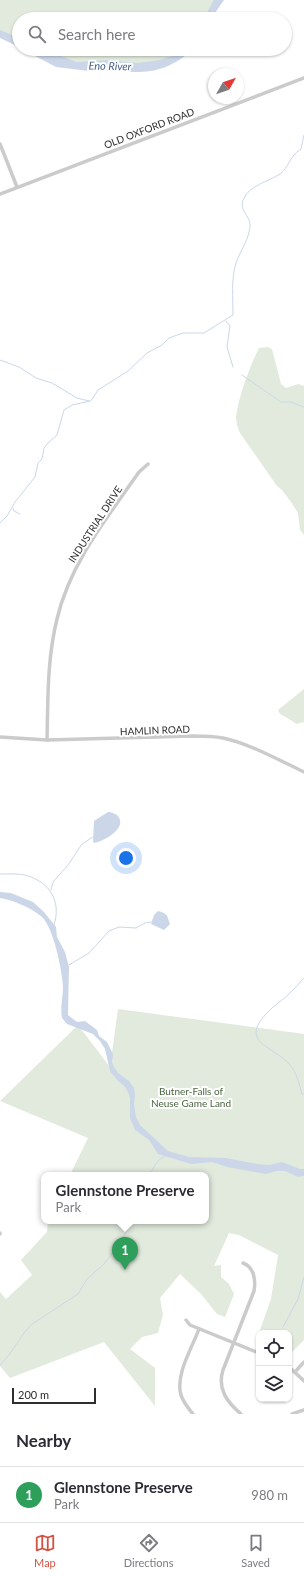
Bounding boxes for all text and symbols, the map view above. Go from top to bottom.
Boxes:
search box [12,12,292,56]
icon: search [26,23,48,45]
text: Search here [58,25,135,43]
water label: Eno River [88,59,132,72]
north arrow [208,68,244,104]
street label: OLD OXFORD ROAD [102,105,196,151]
street label: INDUSTRIAL DRIVE [66,483,124,565]
street label: HAMLIN ROAD [120,723,191,737]
your location [116,848,136,868]
park label: Butner-Falls of Neuse Game Land [151,1085,231,1109]
popup [41,1172,209,1224]
text: Glennstone Preserve [56,1181,194,1199]
text: Park [56,1199,81,1215]
pin: 1 [112,1237,138,1270]
map controls [256,1330,292,1402]
button: locate [256,1330,292,1366]
button: layers [256,1366,292,1402]
scale bar [12,1386,96,1405]
text: 200 m [18,1388,49,1401]
text: Nearby [16,1430,71,1451]
text: Glennstone Preserve [54,1478,193,1496]
text: 1 [25,1487,33,1503]
text: 980 m [251,1487,288,1503]
text: Park [54,1496,79,1512]
tab: Map [34,1532,56,1569]
tab: Directions [124,1532,173,1569]
tab: Saved [241,1532,270,1569]

